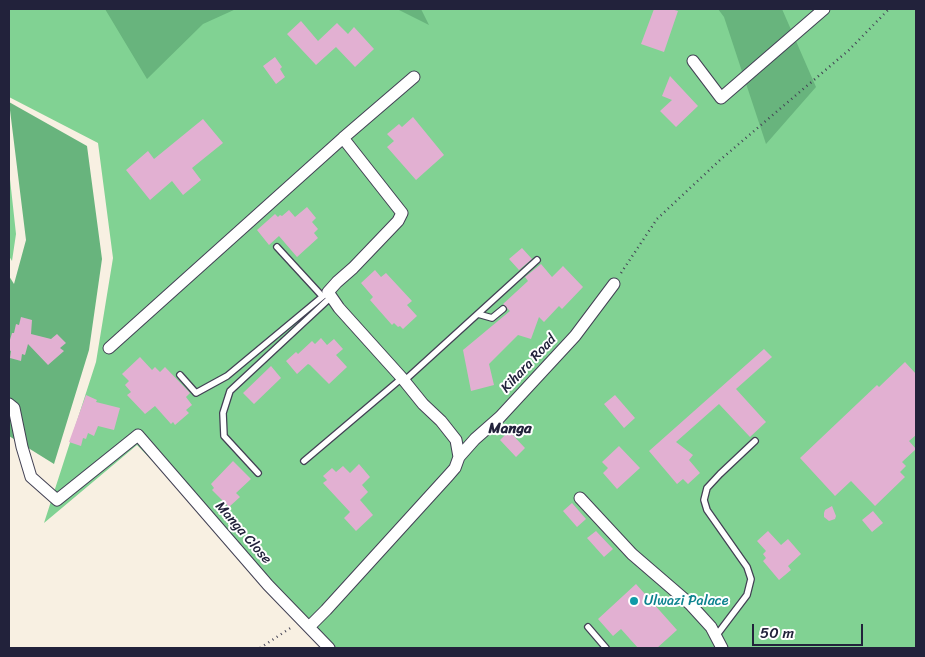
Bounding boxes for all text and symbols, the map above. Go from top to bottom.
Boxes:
street label: Kihara Road [498,332,560,396]
district label: Manga [489,420,531,438]
street label: Manga Close [211,498,275,568]
place label: Ulwazi Palace [644,593,728,609]
marker: Ulwazi Palace [628,595,640,607]
scale bar [755,614,866,646]
text: 50 m [760,620,794,646]

